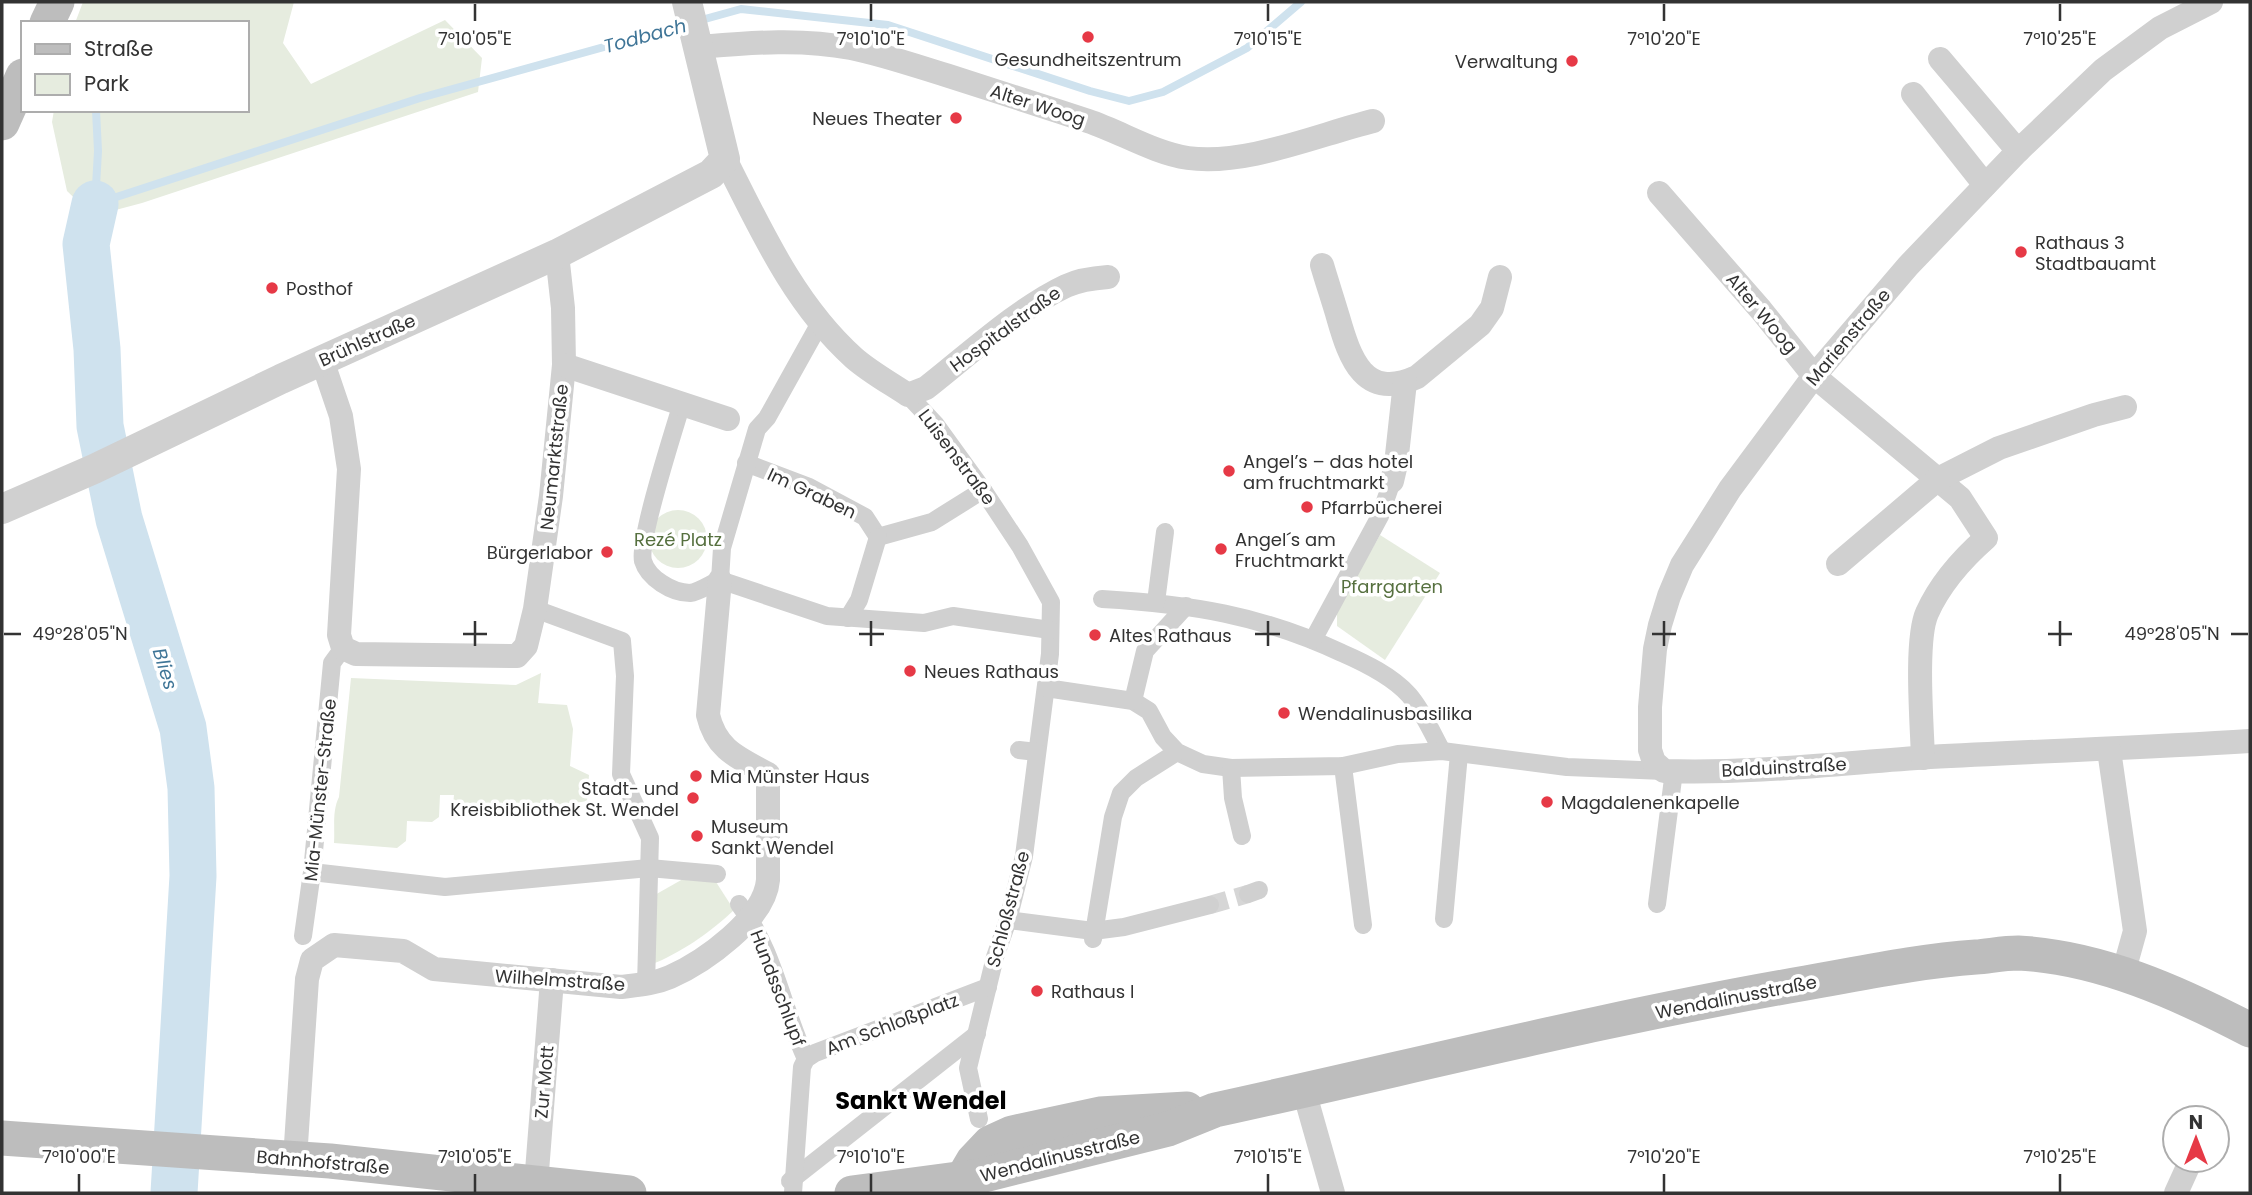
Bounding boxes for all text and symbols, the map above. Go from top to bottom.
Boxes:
water label: Todbach [601,12,689,60]
legend [21,21,248,112]
text: 7°10'05"E [438,26,512,51]
text: 7°10'10"E [837,26,905,51]
text: 7°10'15"E [1234,26,1302,51]
text: 7°10'20"E [1627,26,1701,51]
text: 7°10'25"E [2023,26,2097,51]
marker: Gesundheitszentrum [1080,29,1096,45]
text: Straße [84,34,153,63]
place label: Gesundheitszentrum [994,47,1182,72]
place label: Verwaltung [1455,49,1558,74]
marker: Verwaltung [1564,53,1580,69]
text: Park [84,69,129,98]
street label: Alter Woog [987,78,1089,132]
place label: Neues Theater [812,106,942,131]
marker: Neues Theater [948,110,964,126]
place label: Rathaus 3 Stadtbauamt [2035,230,2156,276]
marker: Rathaus 3 Stadtbauamt [2013,244,2029,260]
street label: Alter Woog [1721,267,1803,359]
place label: Posthof [286,276,353,301]
marker: Posthof [264,280,280,296]
street label: Hospitalstraße [945,280,1065,378]
street label: Marienstraße [1800,283,1896,391]
street label: Brühlstraße [315,308,419,372]
street label: Neumarktstraße [534,383,574,531]
street label: Luisenstraße [913,404,1001,510]
place label: Angel’s – das hotel am fruchtmarkt [1243,449,1413,495]
street label: Im Graben [763,461,861,525]
marker: Angel’s – das hotel am fruchtmarkt [1221,463,1237,479]
place label: Pfarrbücherei [1321,495,1443,520]
marker: Pfarrbücherei [1299,499,1315,515]
park label: Rezé Platz [634,527,722,552]
place label: Angel´s am Fruchtmarkt [1235,527,1345,573]
place label: Bürgerlabor [487,540,593,565]
marker: Angel´s am Fruchtmarkt [1213,541,1229,557]
marker: Bürgerlabor [599,544,615,560]
park label: Pfarrgarten [1341,574,1443,599]
text: 49°28'05"N [32,621,128,646]
text: 49°28'05"N [2124,621,2220,646]
place label: Altes Rathaus [1109,623,1232,648]
marker: Altes Rathaus [1087,627,1103,643]
water label: Blies [146,645,184,693]
place label: Neues Rathaus [924,659,1059,684]
marker: Neues Rathaus [902,663,918,679]
street label: Mia-Münster-Straße [298,697,342,883]
place label: Wendalinusbasilika [1298,701,1472,726]
marker: Wendalinusbasilika [1276,705,1292,721]
street label: Balduinstraße [1721,751,1847,783]
place label: Mia Münster Haus [710,764,870,789]
marker: Mia Münster Haus [688,768,704,784]
place label: Stadt- und Kreisbibliothek St. Wendel [450,776,679,822]
marker: Stadt- und Kreisbibliothek St. Wendel [685,790,701,806]
place label: Magdalenenkapelle [1561,790,1740,815]
marker: Magdalenenkapelle [1539,794,1555,810]
place label: Museum Sankt Wendel [711,814,834,860]
marker: Museum Sankt Wendel [689,828,705,844]
street label: Schloßstraße [980,848,1036,970]
street label: Hundsschlupf [744,926,812,1050]
street label: Wilhelmstraße [494,963,626,997]
street label: Wendalinusstraße [1653,969,1819,1025]
place label: Rathaus I [1051,979,1135,1004]
marker: Rathaus I [1029,983,1045,999]
street label: Am Schloßplatz [822,987,962,1061]
street label: Zur Mott [528,1045,560,1119]
district label: Sankt Wendel [835,1084,1007,1117]
north arrow [2161,1104,2231,1174]
text: N [2189,1109,2203,1136]
street label: Wendalinusstraße [977,1124,1143,1188]
text: 7°10'00"E [42,1144,116,1169]
street label: Bahnhofstraße [255,1144,391,1180]
text: 7°10'05"E [438,1144,512,1169]
text: 7°10'10"E [837,1144,905,1169]
text: 7°10'15"E [1234,1144,1302,1169]
text: 7°10'20"E [1627,1144,1701,1169]
text: 7°10'25"E [2023,1144,2097,1169]

